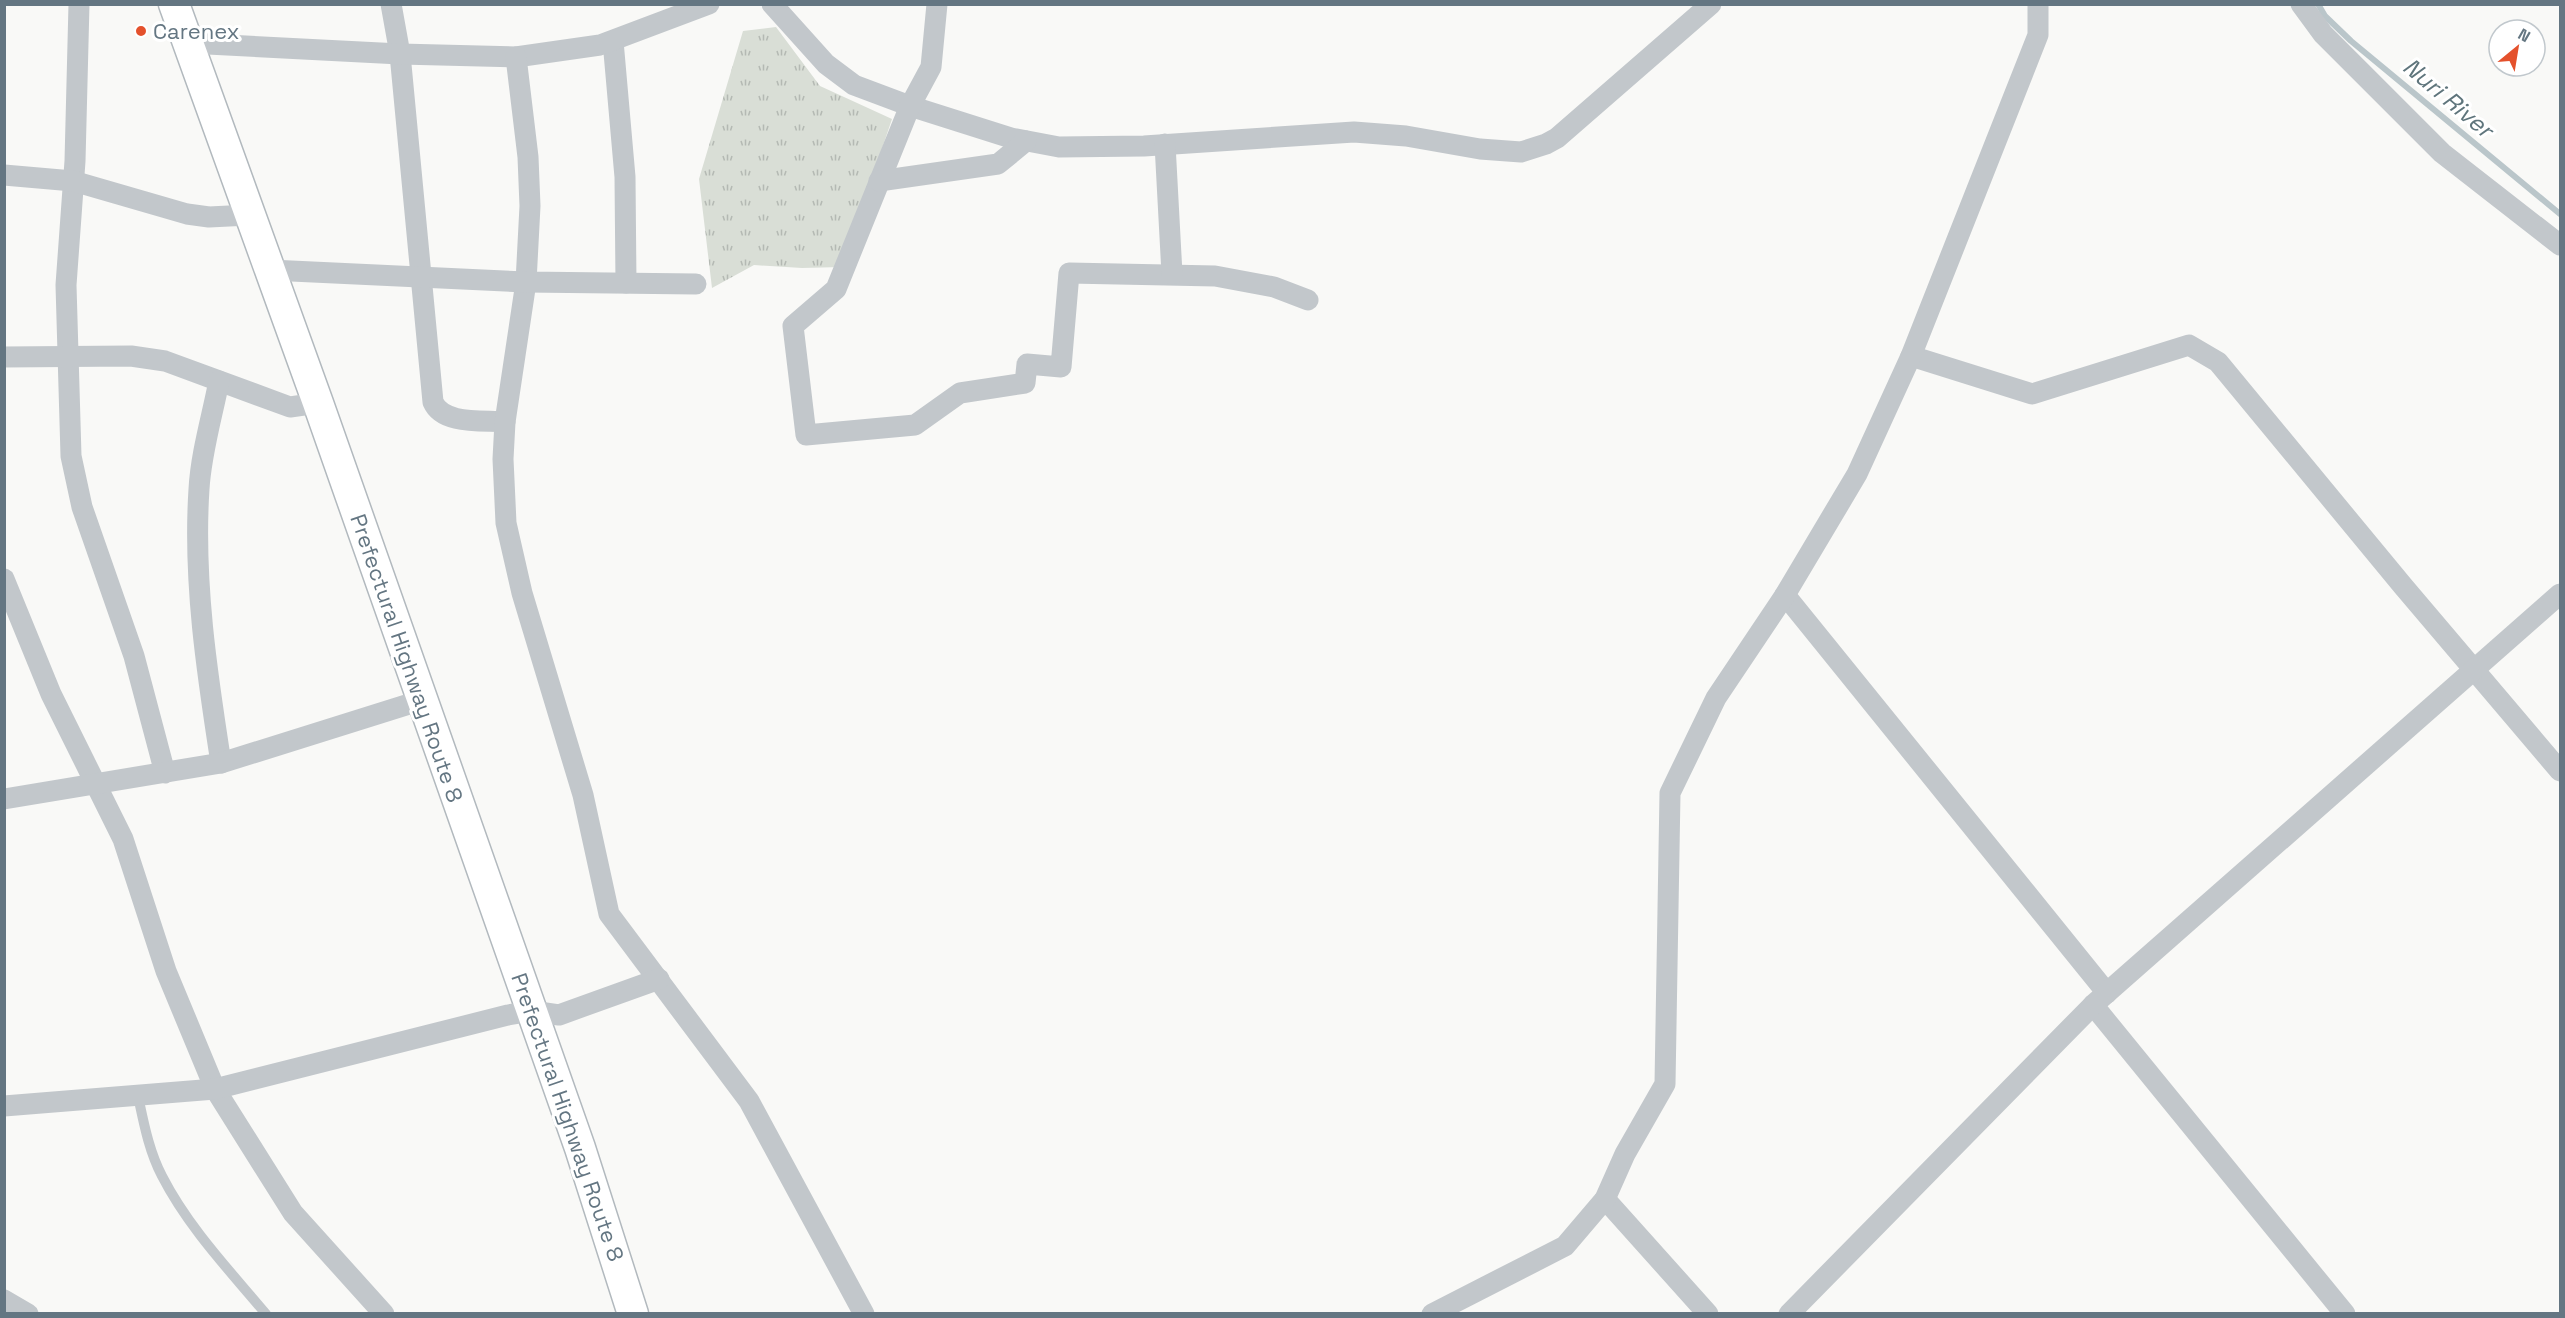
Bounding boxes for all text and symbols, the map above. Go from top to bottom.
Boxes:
place label: Carenex [153,17,240,45]
north arrow [2487,18,2547,78]
marker: Carenex [134,24,148,38]
text: N [2514,24,2534,47]
water label: Nuri River [2397,51,2502,146]
street label: Prefectural Highway Route 8 [344,510,470,806]
street label: Prefectural Highway Route 8 [505,969,631,1265]

